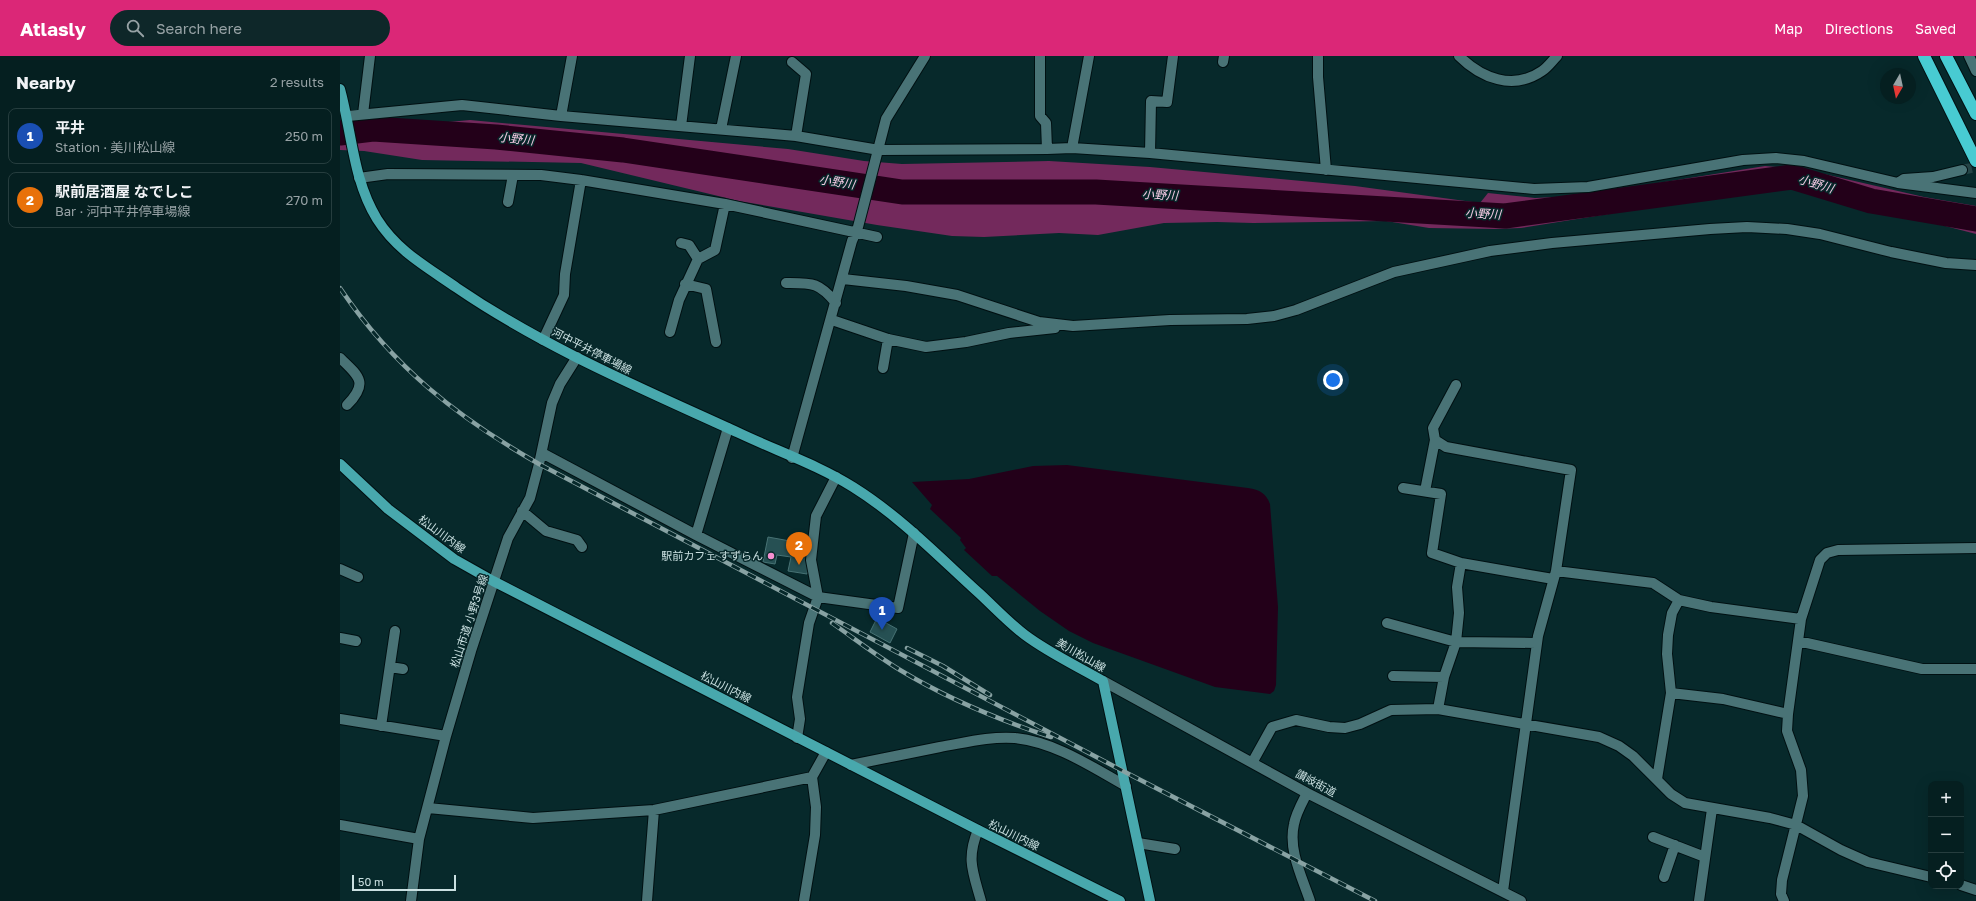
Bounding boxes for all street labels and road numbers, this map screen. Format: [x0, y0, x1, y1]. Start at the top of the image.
street label: 河中平井停車場線 [550, 325, 634, 376]
street label: 松山川内線 [416, 512, 468, 555]
street label: 松山市道 小野3号線 [447, 573, 490, 669]
street label: 美川松山線 [1054, 635, 1108, 674]
street label: 松山川内線 [699, 668, 754, 705]
street label: 讃岐街道 [1294, 766, 1339, 799]
street label: 松山川内線 [987, 817, 1042, 852]

